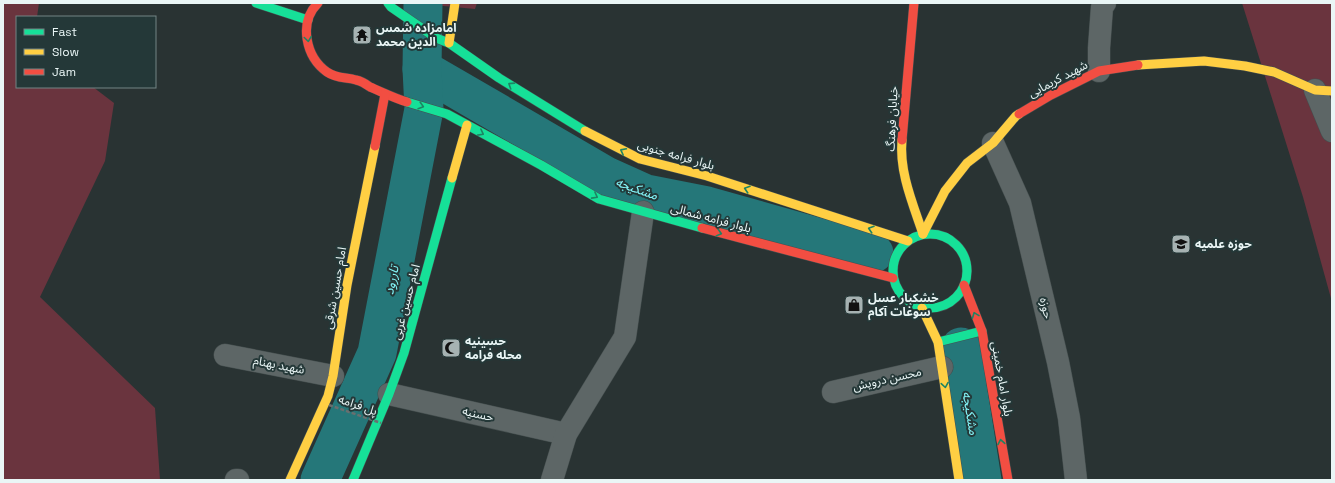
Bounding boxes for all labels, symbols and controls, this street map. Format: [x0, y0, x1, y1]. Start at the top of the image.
legend [16, 16, 156, 88]
place label: امامزاده شمس الدین محمد [376, 20, 457, 50]
text: Fast [52, 24, 77, 40]
temple icon: امامزاده شمس الدین محمد [351, 24, 373, 46]
one-way arrow [303, 36, 312, 42]
text: Slow [52, 44, 79, 60]
street label: شهید کریمایی [1025, 57, 1091, 101]
text: Jam [52, 64, 76, 80]
one-way arrow [508, 83, 515, 90]
street label: خیابان فرهنگ [882, 86, 902, 152]
one-way arrow [417, 101, 424, 110]
one-way arrow [477, 128, 484, 136]
street label: بلوار فرامه جنوبی [636, 136, 716, 174]
one-way arrow [620, 148, 627, 156]
water label: مشکیجه [613, 173, 661, 204]
one-way arrow [744, 185, 751, 194]
one-way arrow [591, 191, 598, 199]
street label: بلوار فرامه شمالی [669, 200, 753, 236]
one-way arrow [867, 226, 874, 234]
one-way arrow [716, 228, 723, 236]
school or university icon: حوزه علمیه [1170, 233, 1192, 255]
place label: حوزه علمیه [1195, 236, 1252, 252]
street label: امام حسین شرقی [320, 246, 351, 330]
water label: تاررود [380, 262, 403, 296]
street label: امام حسین غربی [388, 262, 425, 342]
place label: خشکبار عسل سوغات آکام [868, 290, 939, 321]
shop icon: خشکبار عسل سوغات آکام [843, 294, 865, 316]
street label: حوزه [1036, 296, 1056, 320]
one-way arrow [972, 311, 980, 318]
place label: حسینیه محله فرامه [465, 333, 522, 363]
mosque icon: حسینیه محله فرامه [440, 337, 462, 359]
street label: بلوار امام خمینی [987, 340, 1016, 418]
street label: شهید بهنام [252, 352, 306, 379]
street label: محسن درویش [851, 363, 923, 395]
one-way arrow [940, 382, 949, 388]
water label: مشکیجه [959, 390, 982, 436]
street label: پل فرامه [336, 391, 380, 419]
street label: حسنیه [461, 403, 495, 425]
one-way arrow [998, 439, 1006, 445]

